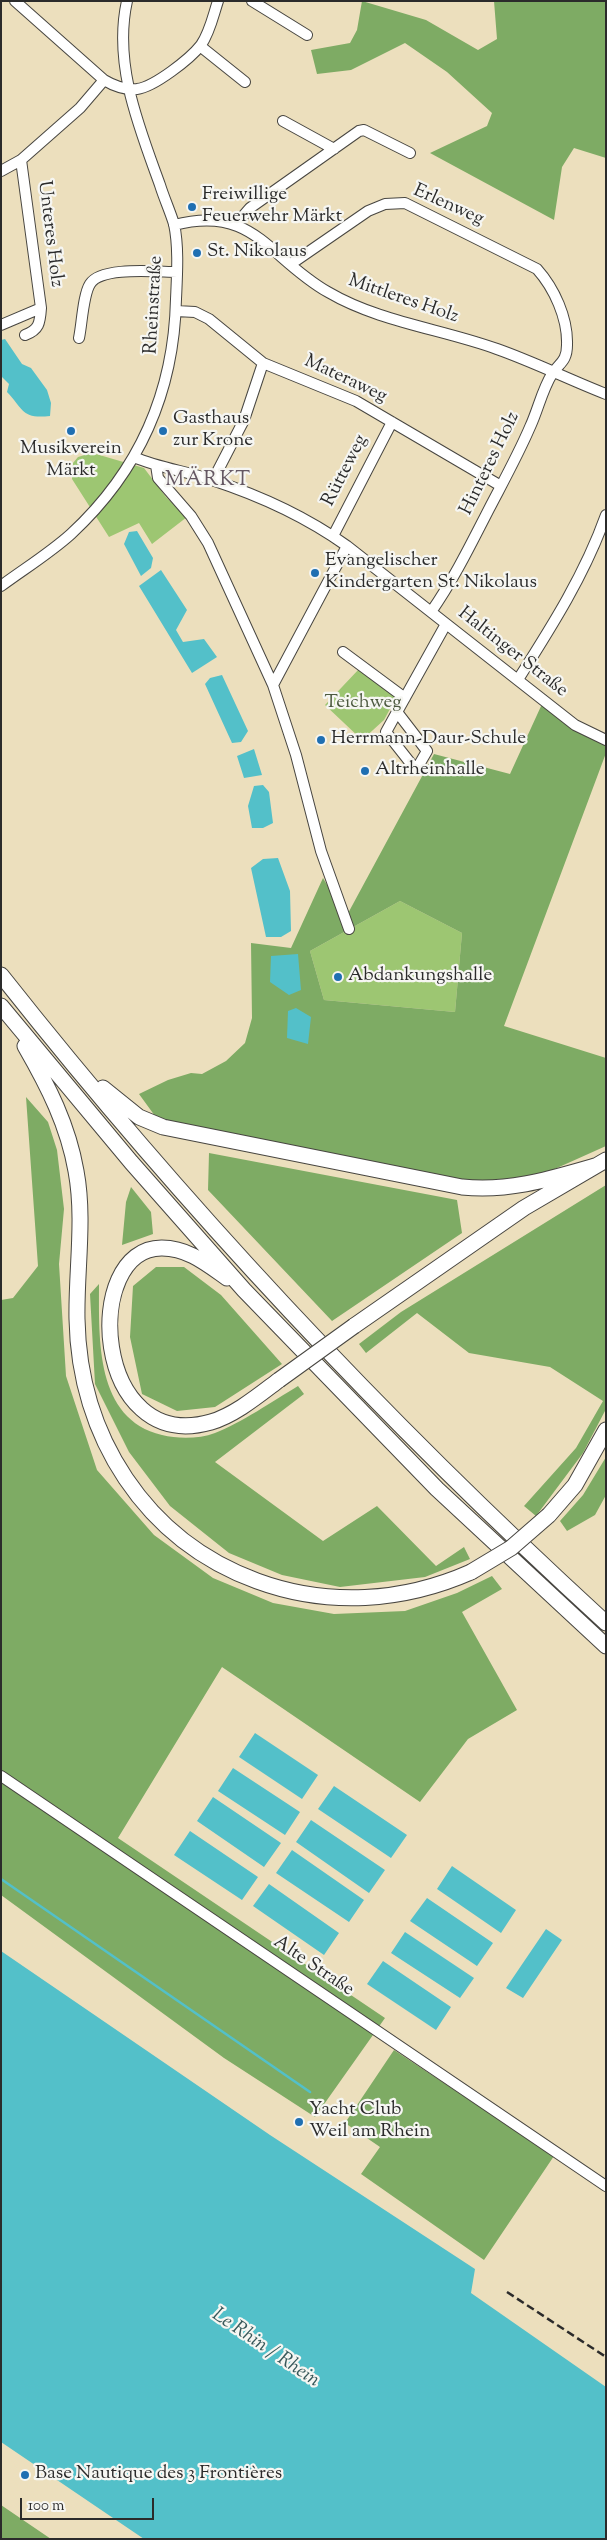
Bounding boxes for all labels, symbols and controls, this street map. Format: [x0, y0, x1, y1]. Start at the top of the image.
street label: Unteres Holz [31, 179, 67, 289]
street label: Erlenweg [409, 180, 487, 232]
place label: Freiwillige Feuerwehr Märkt [202, 185, 342, 229]
marker: Freiwillige Feuerwehr Märkt [186, 201, 198, 213]
place label: St. Nikolaus [207, 242, 307, 264]
marker: St. Nikolaus [191, 247, 203, 259]
street label: Rheinstraße [141, 255, 169, 355]
street label: Mittleres Holz [345, 270, 461, 330]
street label: Materaweg [300, 351, 390, 409]
place label: Gasthaus zur Krone [173, 409, 253, 453]
street label: Hinteres Holz [456, 409, 526, 519]
marker: Musikverein Märkt [65, 425, 77, 437]
marker: Gasthaus zur Krone [157, 425, 169, 437]
street label: Rütteweg [318, 431, 374, 511]
place label: Musikverein Märkt [20, 439, 122, 483]
district label: MÄRKT [164, 468, 252, 494]
place label: Evangelischer Kindergarten St. Nikolaus [325, 551, 537, 595]
marker: Evangelischer Kindergarten St. Nikolaus [309, 567, 321, 579]
street label: Haltinger Straße [452, 603, 572, 703]
park label: Teichweg [324, 693, 402, 715]
place label: Herrmann-Daur-Schule [331, 729, 526, 751]
marker: Herrmann-Daur-Schule [315, 734, 327, 746]
place label: Altrheinhalle [375, 760, 485, 782]
marker: Altrheinhalle [359, 765, 371, 777]
place label: Abdankungshalle [348, 966, 492, 988]
marker: Abdankungshalle [332, 971, 344, 983]
street label: Alte Straße [268, 1932, 358, 2002]
place label: Yacht Club Weil am Rhein [309, 2100, 430, 2144]
marker: Yacht Club Weil am Rhein [293, 2116, 305, 2128]
water label: Le Rhin / Rhein [207, 2304, 323, 2394]
place label: Base Nautique des 3 Frontières [35, 2464, 282, 2486]
marker: Base Nautique des 3 Frontières [19, 2469, 31, 2481]
scale bar [22, 2488, 156, 2520]
text: 100 m [28, 2496, 64, 2517]

